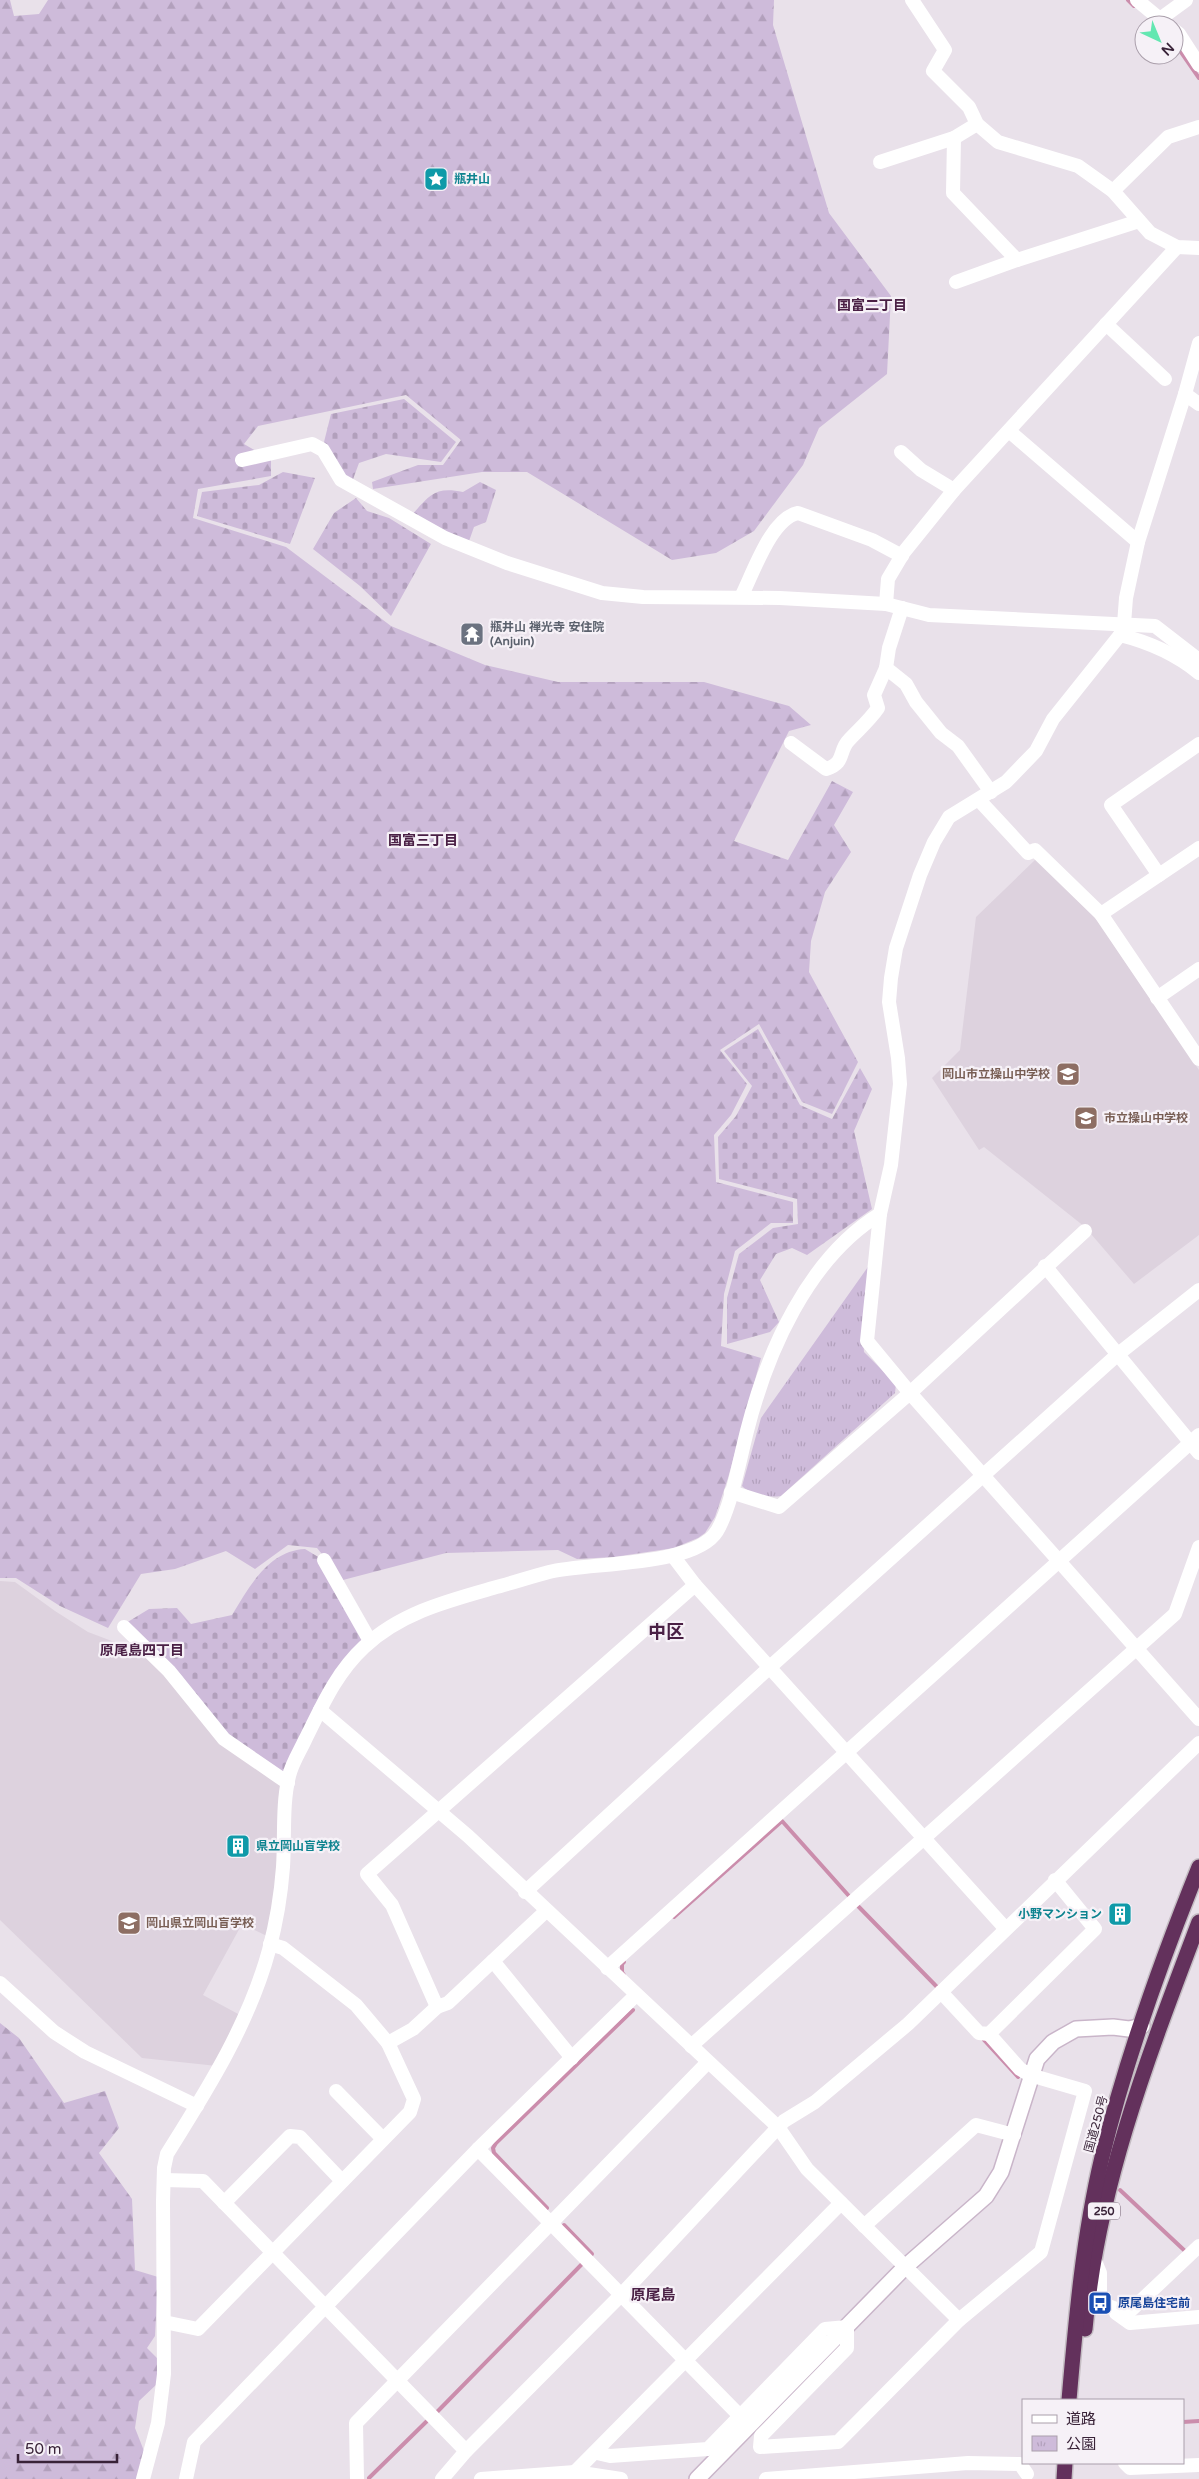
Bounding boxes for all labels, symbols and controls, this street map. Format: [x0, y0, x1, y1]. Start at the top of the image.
north arrow [1134, 15, 1184, 65]
text: N [1158, 39, 1178, 59]
place icon: 瓶井山 [423, 166, 449, 192]
place label: 瓶井山 [454, 172, 490, 186]
district label: 国富二丁目 [837, 297, 907, 314]
place label: 瓶井山 禅光寺 安住院 (Anjuin) [490, 620, 604, 649]
temple icon: 瓶井山 禅光寺 安住院 (Anjuin) [459, 621, 485, 647]
district label: 国富三丁目 [388, 832, 458, 849]
school or university icon: 岡山市立操山中学校 [1055, 1061, 1081, 1087]
place label: 岡山市立操山中学校 [942, 1067, 1050, 1081]
school or university icon: 市立操山中学校 [1073, 1105, 1099, 1131]
place label: 市立操山中学校 [1104, 1111, 1188, 1125]
district label: 中区 [648, 1621, 684, 1643]
district label: 原尾島四丁目 [100, 1642, 184, 1659]
building icon: 県立岡山盲学校 [225, 1833, 251, 1859]
place label: 県立岡山盲学校 [256, 1839, 340, 1853]
building icon: 小野マンション [1107, 1901, 1133, 1927]
place label: 小野マンション [1018, 1907, 1102, 1921]
school or university icon: 岡山県立岡山盲学校 [116, 1910, 142, 1936]
place label: 岡山県立岡山盲学校 [146, 1916, 254, 1930]
street label: 国道250号 [1082, 2094, 1110, 2154]
road number: 250 [1088, 2202, 1120, 2220]
district label: 原尾島 [630, 2286, 676, 2304]
bus stop icon: 原尾島住宅前 [1087, 2290, 1113, 2316]
place label: 原尾島住宅前 [1118, 2296, 1190, 2310]
legend [1022, 2399, 1184, 2464]
text: 道路 [1066, 2410, 1096, 2428]
scale bar [18, 2432, 116, 2464]
text: 公園 [1066, 2435, 1096, 2453]
text: 50 m [25, 2440, 62, 2458]

